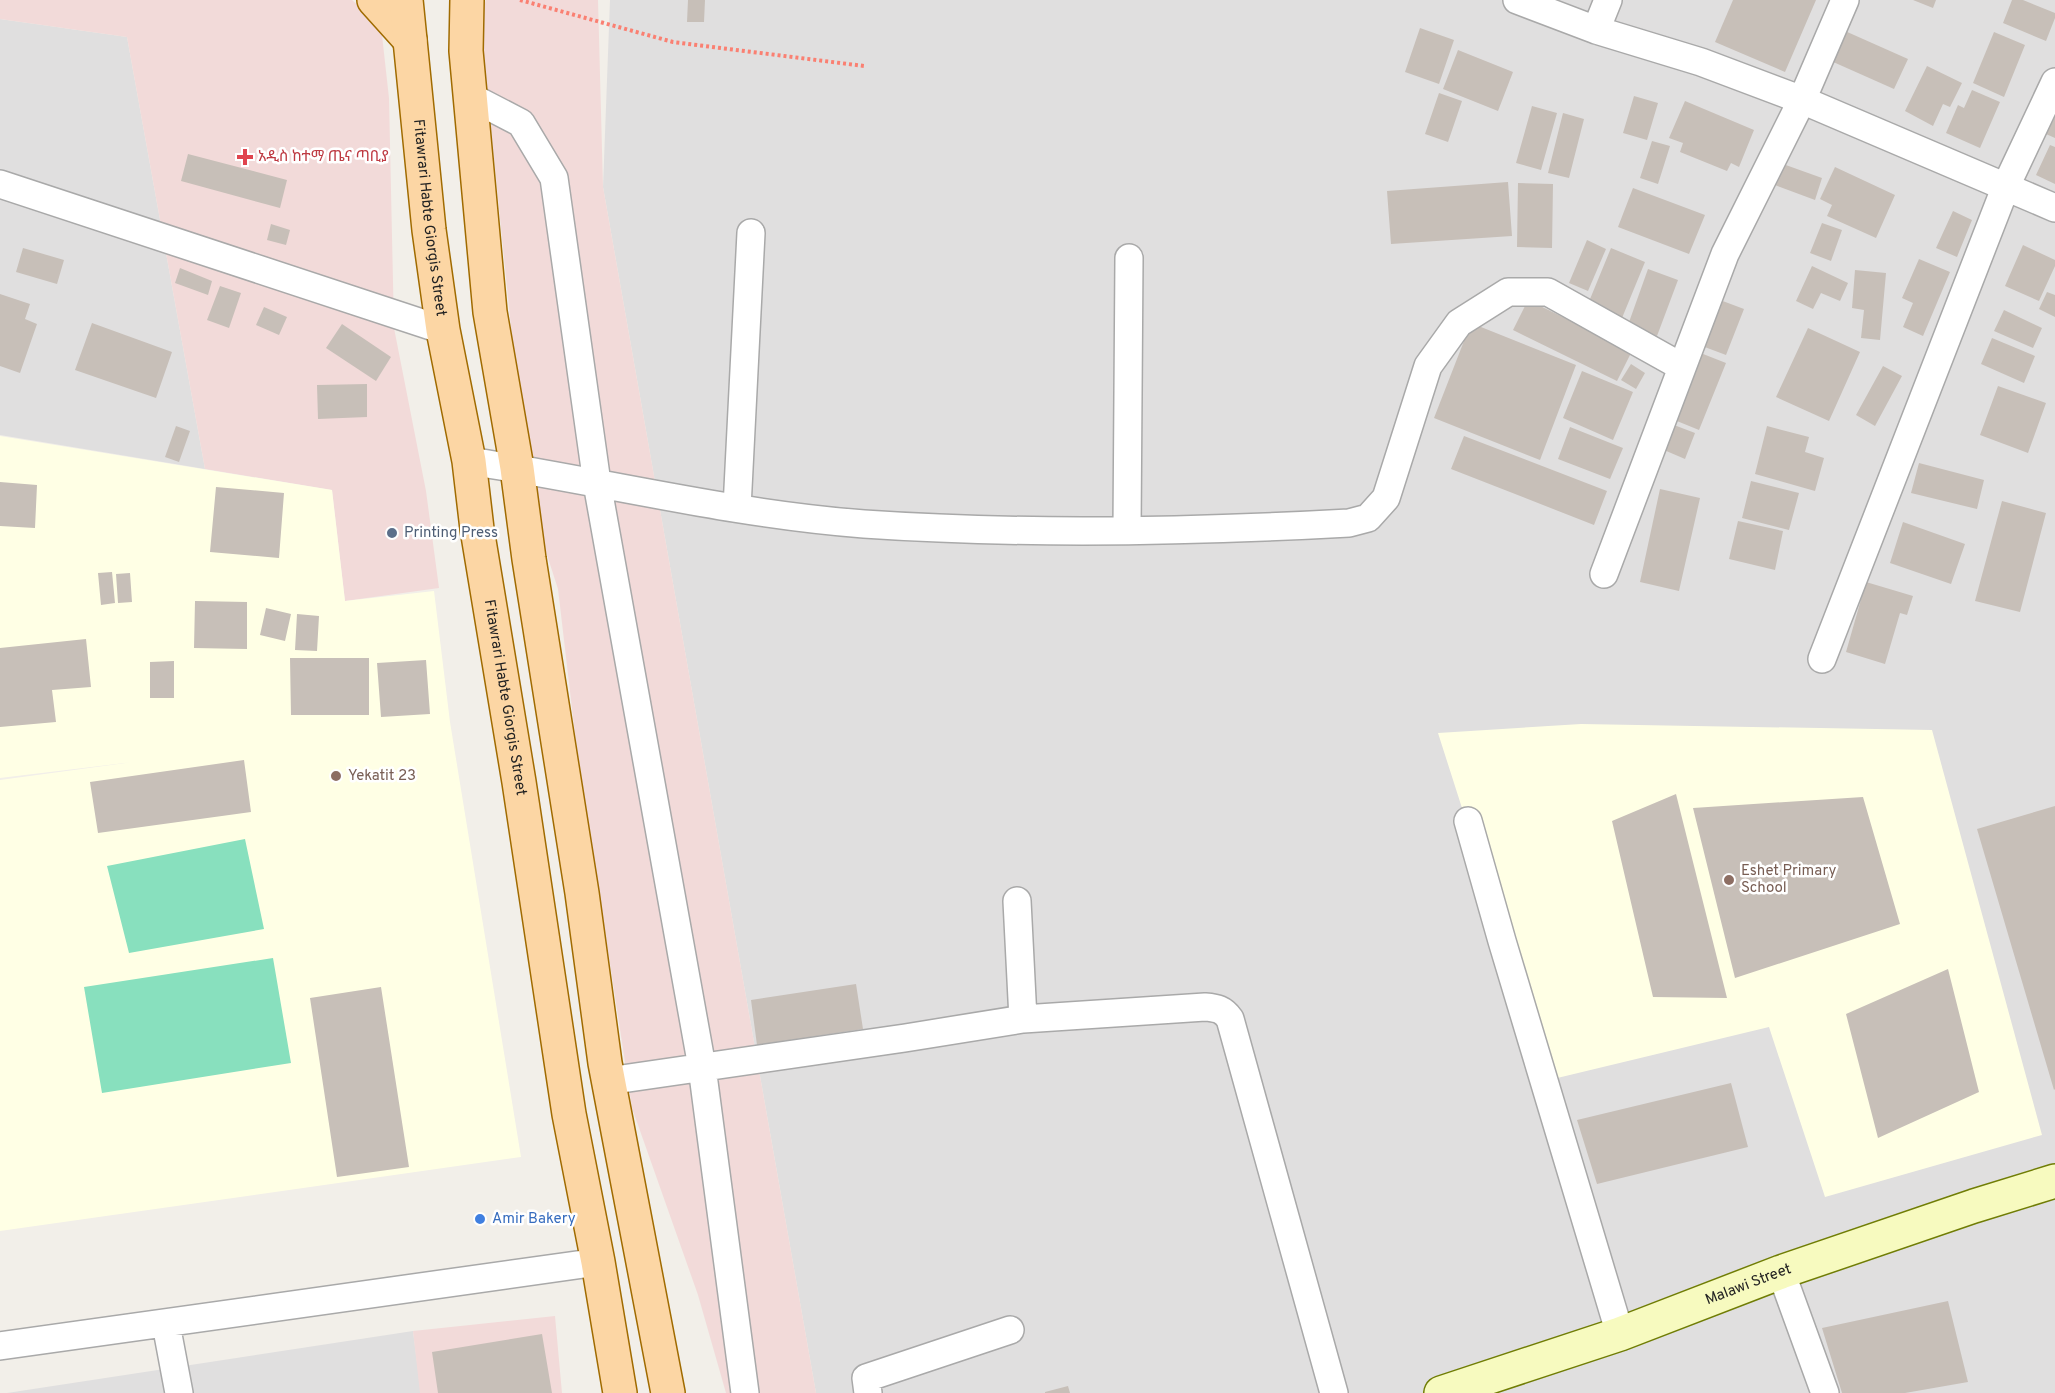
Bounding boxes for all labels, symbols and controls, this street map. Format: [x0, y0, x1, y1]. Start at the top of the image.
street label: Fitawrari Habte Giorgis Street [408, 118, 450, 318]
marker: አዲስ ከተማ ጤና ጣቢያ [236, 148, 254, 166]
place label: አዲስ ከተማ ጤና ጣቢያ [258, 148, 389, 167]
place label: Printing Press [404, 524, 498, 543]
marker: Printing Press [385, 526, 399, 540]
street label: Fitawrari Habte Giorgis Street [479, 598, 530, 797]
place label: Yekatit 23 [348, 767, 416, 786]
marker: Yekatit 23 [329, 769, 343, 783]
place label: Eshet Primary School [1741, 862, 1836, 898]
marker: Eshet Primary School [1722, 873, 1736, 887]
place label: Amir Bakery [492, 1210, 576, 1229]
marker: Amir Bakery [473, 1212, 487, 1226]
street label: Malawi Street [1703, 1260, 1794, 1310]

